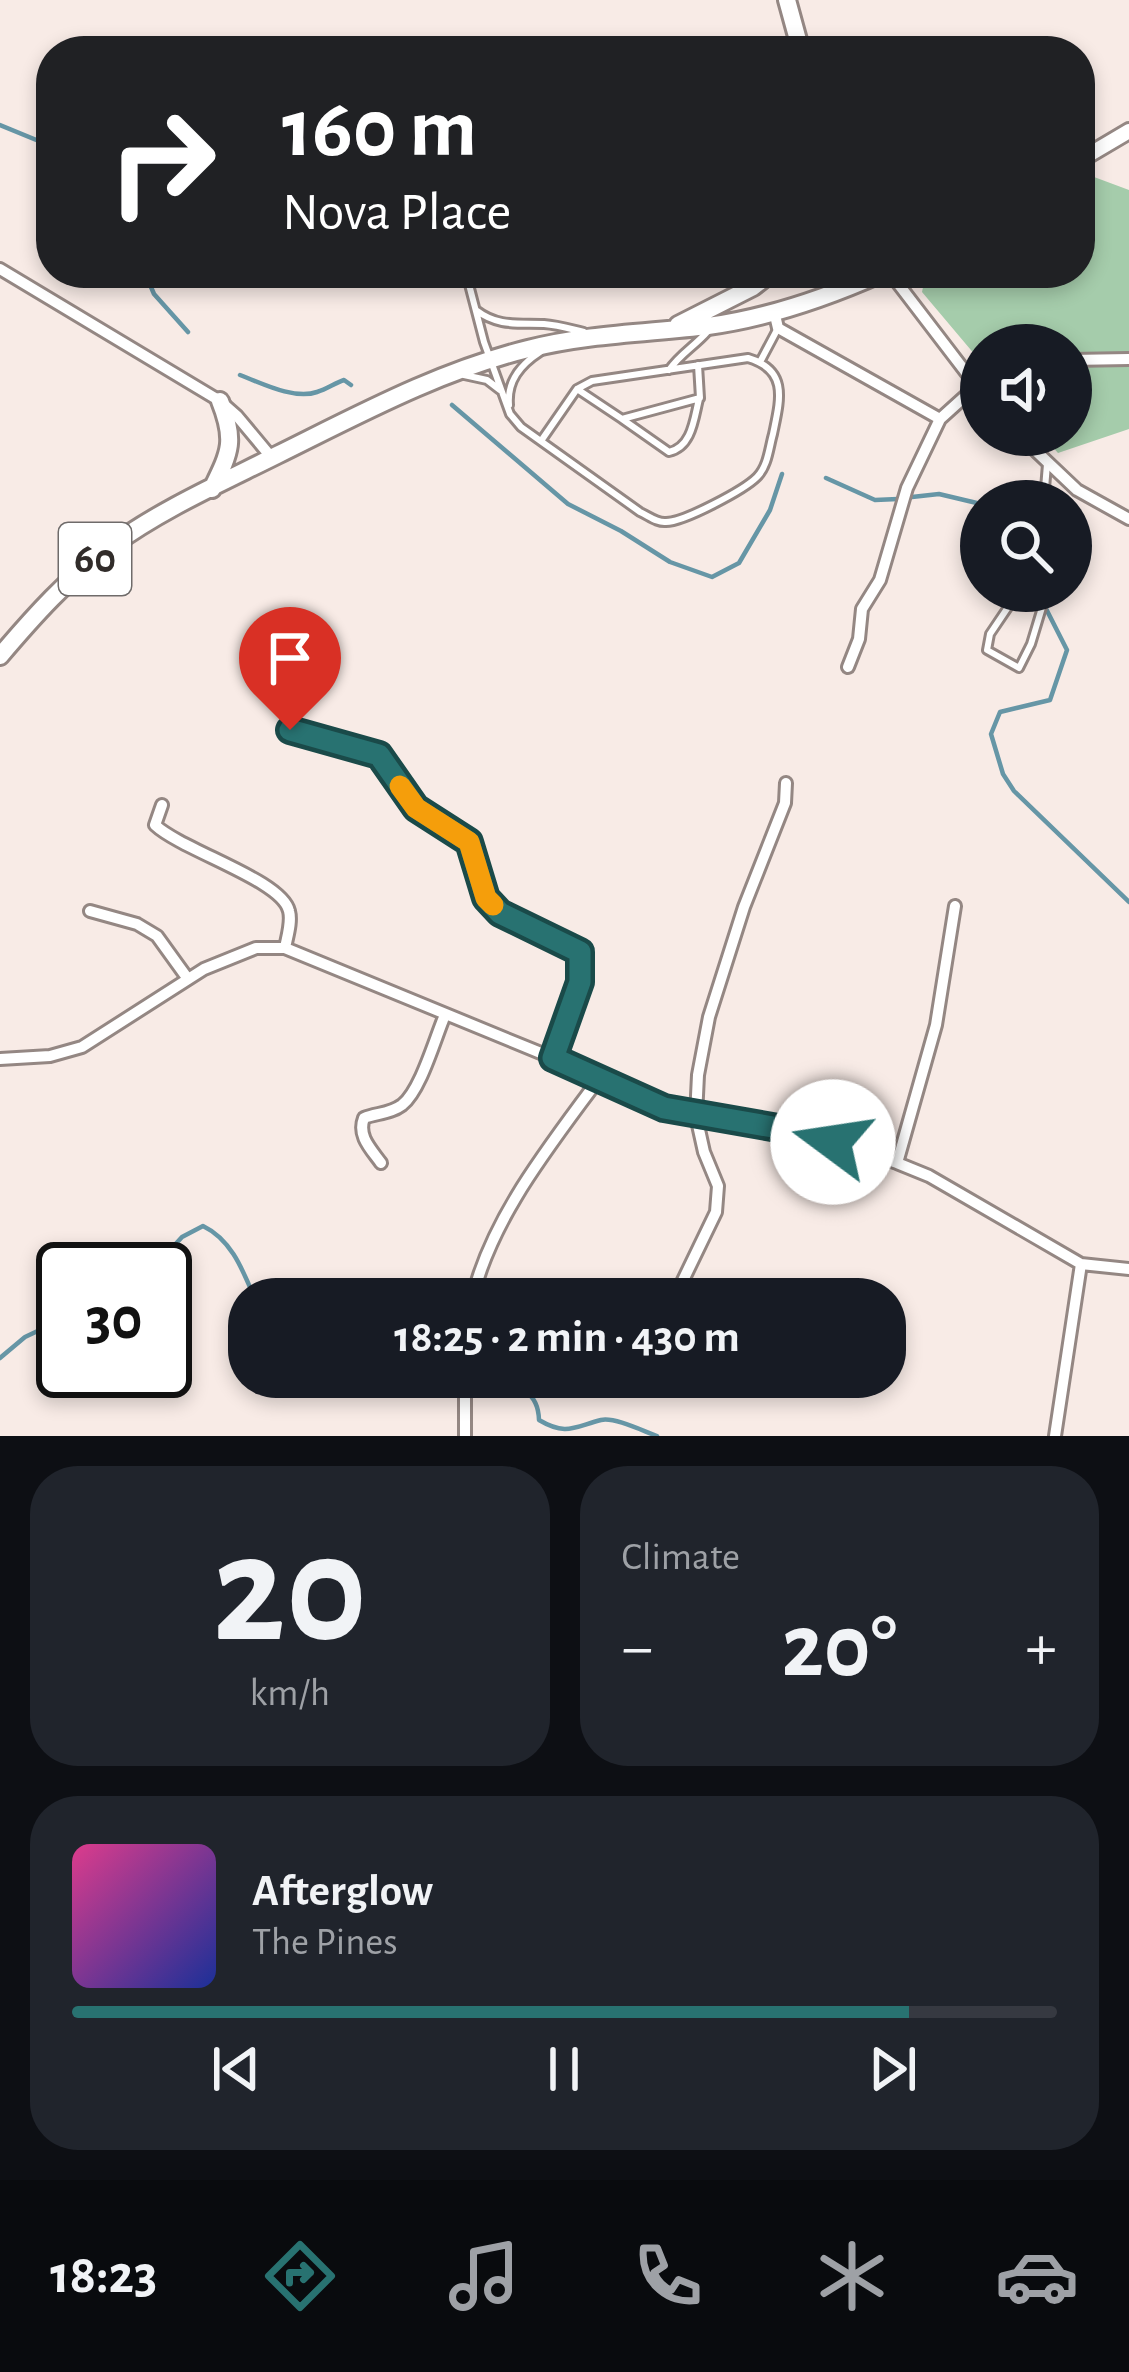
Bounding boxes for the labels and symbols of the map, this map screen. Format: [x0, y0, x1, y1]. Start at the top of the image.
road number: 60 [59, 523, 131, 595]
pin [239, 607, 341, 730]
position arrow [770, 1079, 896, 1205]
speed limit sign: 30 [36, 1242, 192, 1398]

